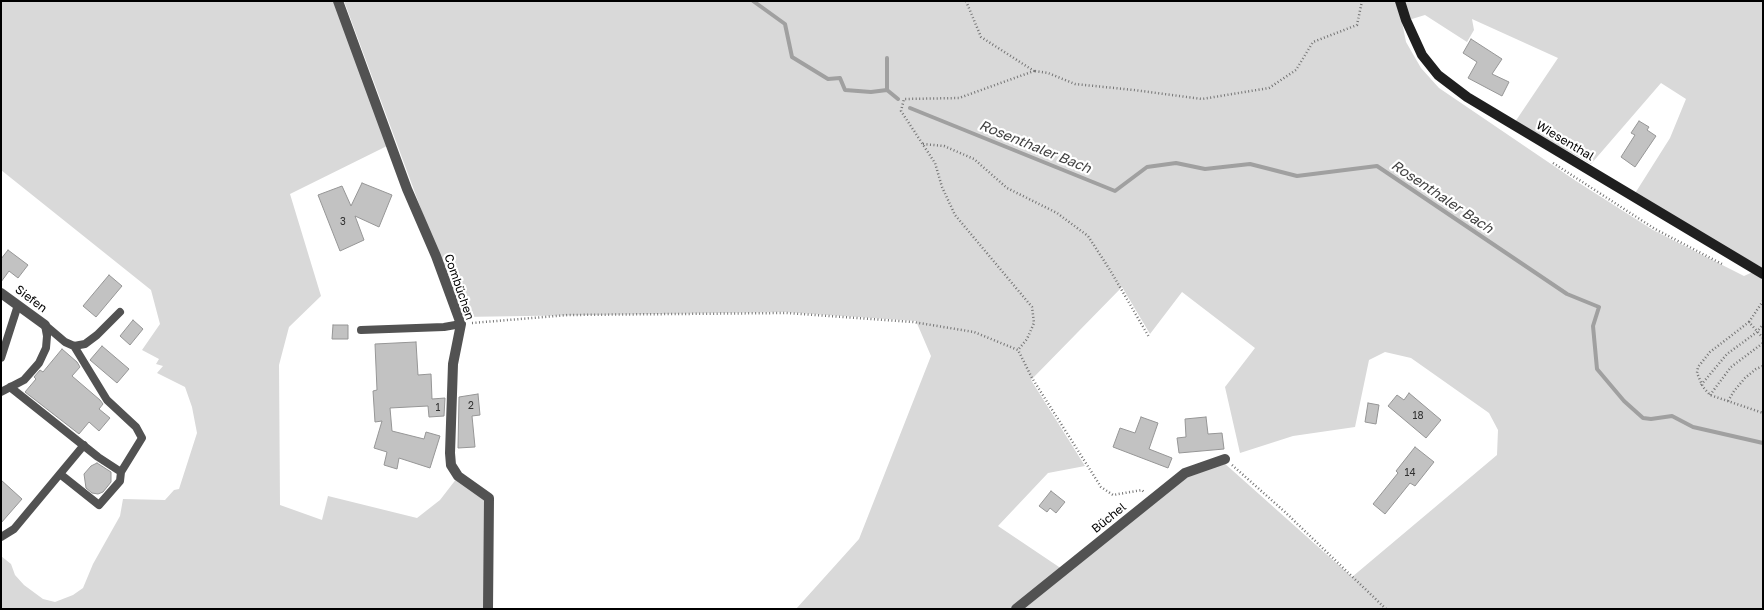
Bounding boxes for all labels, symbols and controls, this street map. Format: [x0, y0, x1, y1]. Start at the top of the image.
water label: Rosenthaler Bach [977, 117, 1093, 177]
street label: Wiesenthal [1533, 118, 1597, 164]
water label: Rosenthaler Bach [1388, 157, 1496, 237]
house number: 3 [340, 216, 346, 228]
street label: Combüchen [441, 252, 477, 322]
street label: Siefen [12, 282, 50, 316]
house number: 2 [468, 400, 474, 412]
house number: 1 [436, 402, 440, 414]
house number: 18 [1413, 410, 1423, 422]
house number: 14 [1405, 467, 1415, 479]
street label: Büchel [1089, 500, 1129, 536]

